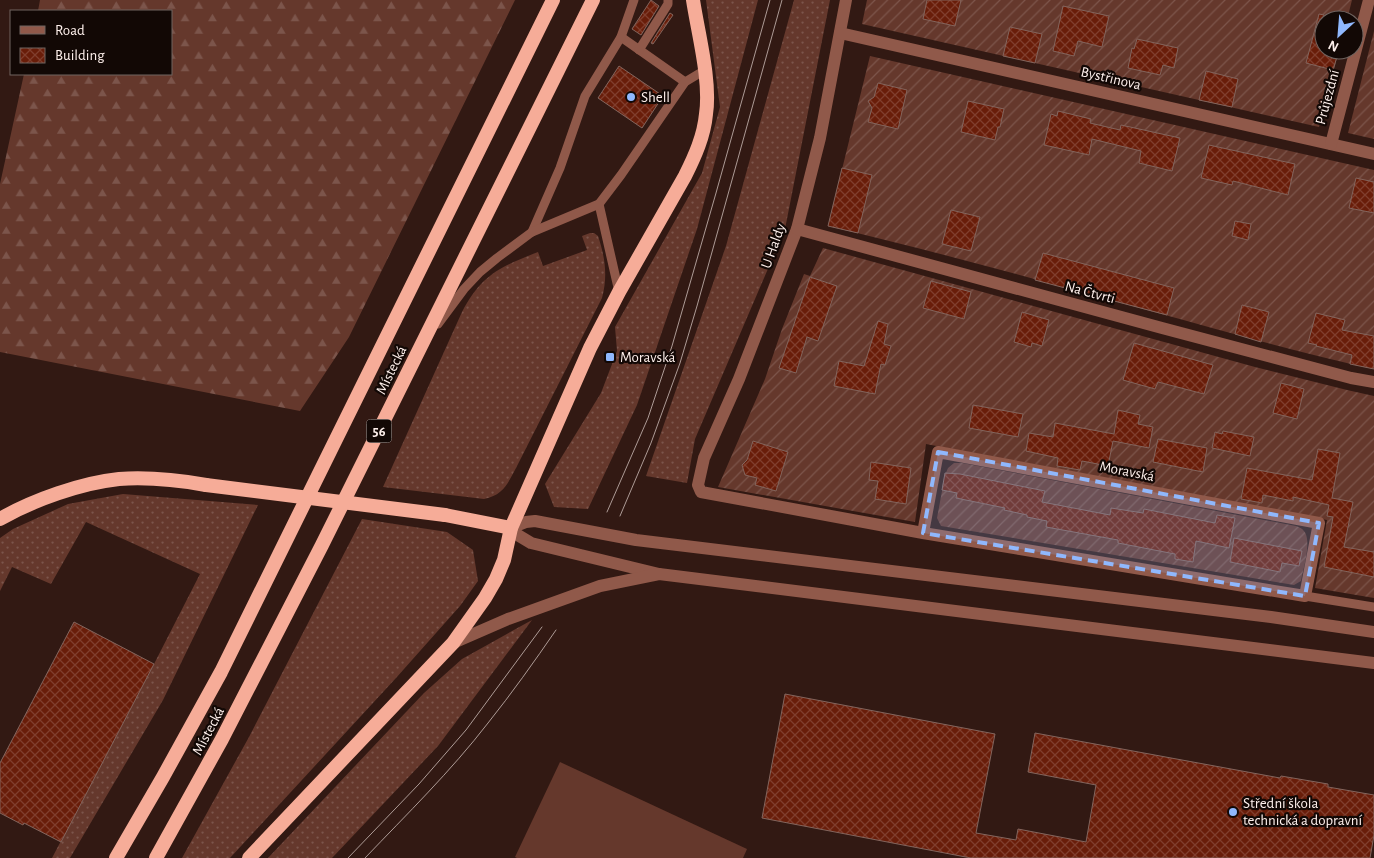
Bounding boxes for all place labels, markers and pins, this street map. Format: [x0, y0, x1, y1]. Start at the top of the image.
place label: Shell [641, 90, 670, 105]
marker: Shell [625, 91, 637, 103]
place label: Moravská [620, 350, 676, 365]
marker: Moravská [604, 351, 616, 363]
place label: Střední škola technická a dopravní [1243, 796, 1363, 828]
marker: Střední škola technická a dopravní [1227, 806, 1239, 818]

